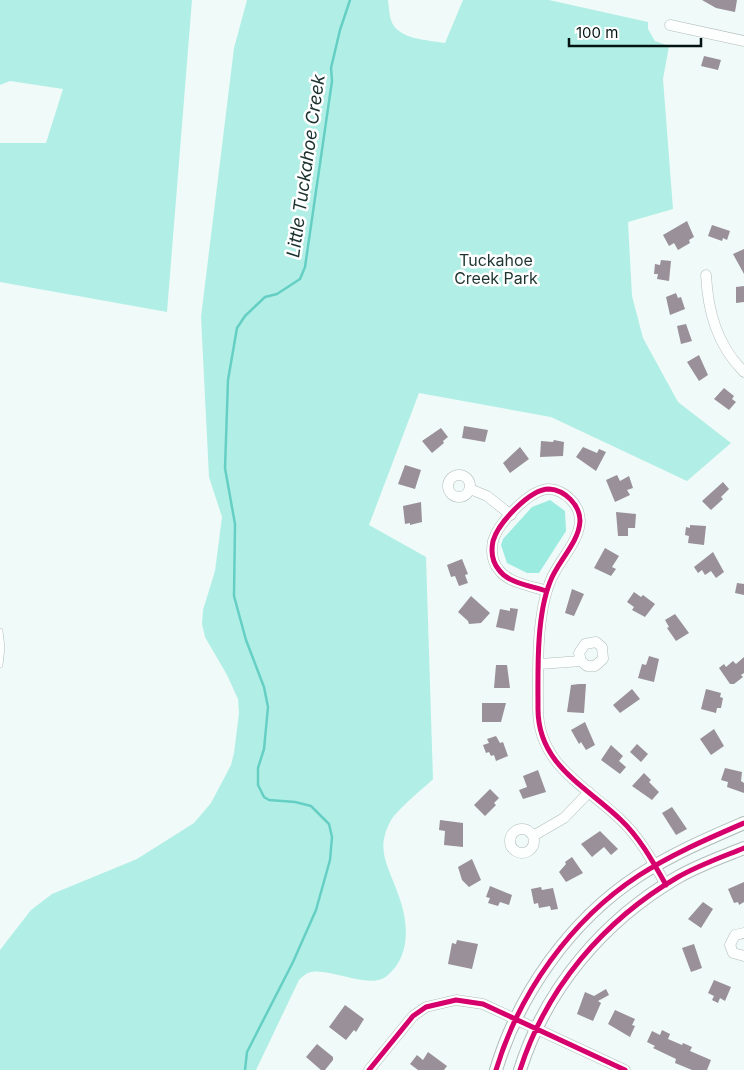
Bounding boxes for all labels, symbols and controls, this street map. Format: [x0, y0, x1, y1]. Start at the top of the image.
scale bar [569, 15, 702, 47]
text: 100 m [576, 23, 618, 42]
water label: Little Tuckahoe Creek [282, 72, 329, 259]
park label: Tuckahoe Creek Park [454, 250, 538, 288]

